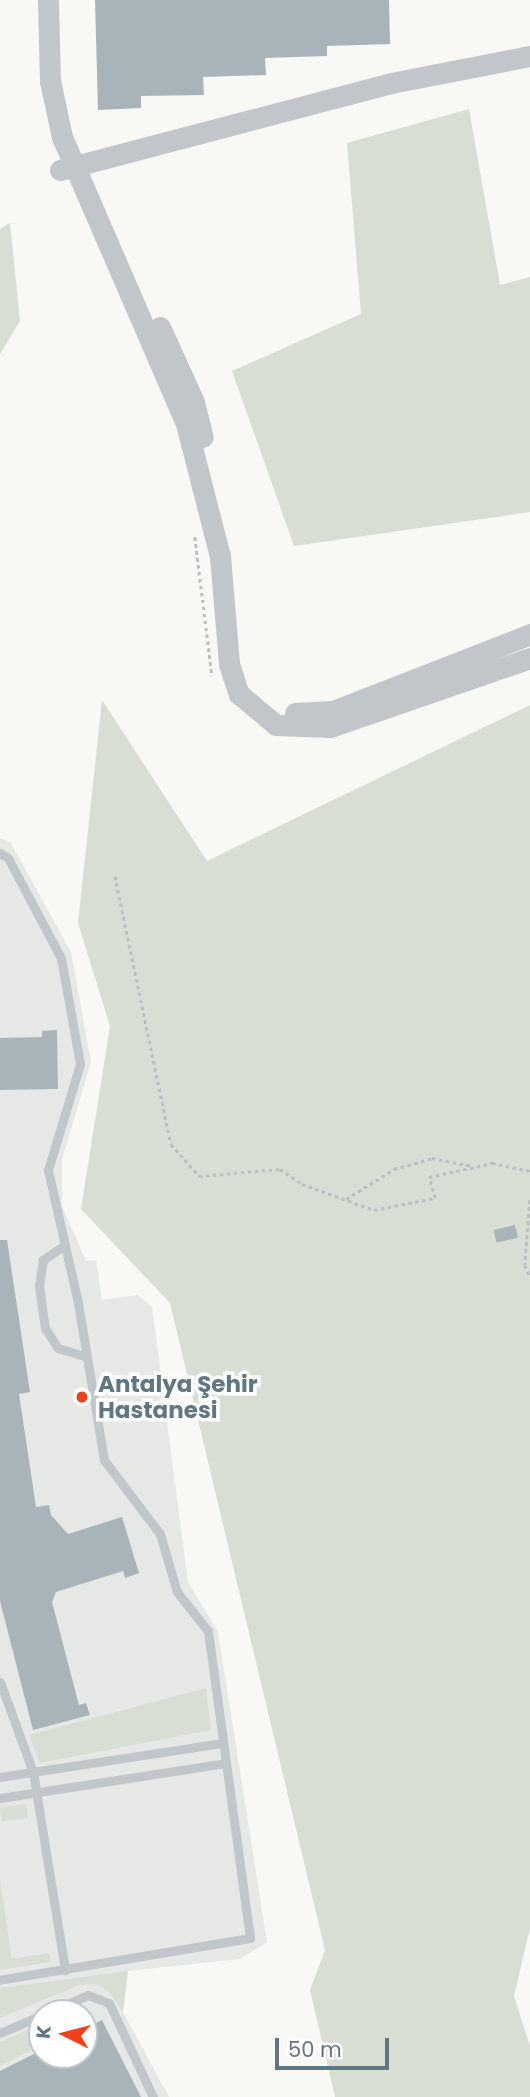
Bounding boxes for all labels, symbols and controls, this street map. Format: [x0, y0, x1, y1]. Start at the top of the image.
place label: Antalya Şehir Hastanesi [98, 1370, 258, 1424]
marker: Antalya Şehir Hastanesi [72, 1387, 92, 1407]
north arrow [28, 1999, 98, 2069]
text: K [29, 2024, 58, 2040]
scale bar [278, 2024, 392, 2068]
text: 50 m [288, 2035, 342, 2064]

